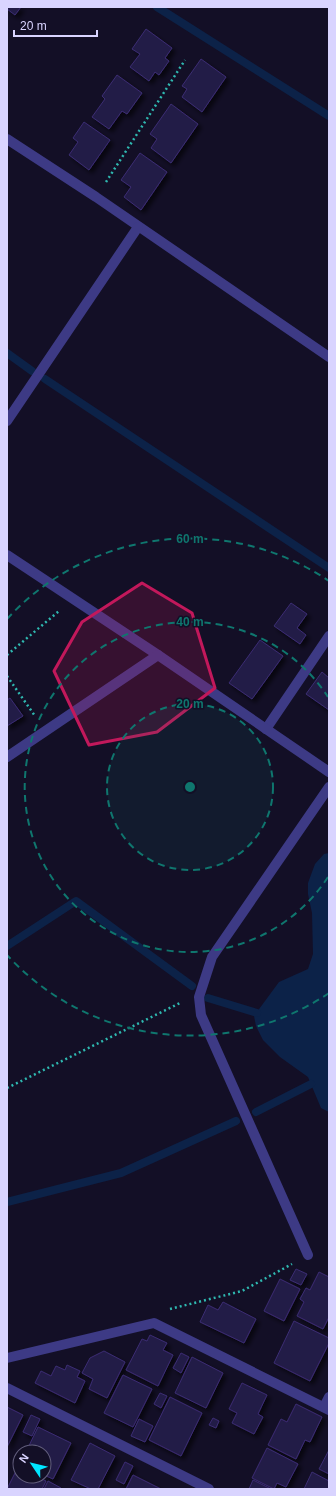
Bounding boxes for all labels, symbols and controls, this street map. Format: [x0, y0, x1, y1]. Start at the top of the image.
scale bar [14, 12, 97, 38]
text: 20 m [20, 19, 47, 33]
text: 60 m [176, 532, 204, 546]
text: 40 m [176, 615, 204, 629]
text: 20 m [176, 697, 204, 711]
centre of rings [183, 780, 197, 794]
north arrow [12, 1444, 52, 1484]
text: N [17, 1452, 31, 1465]

